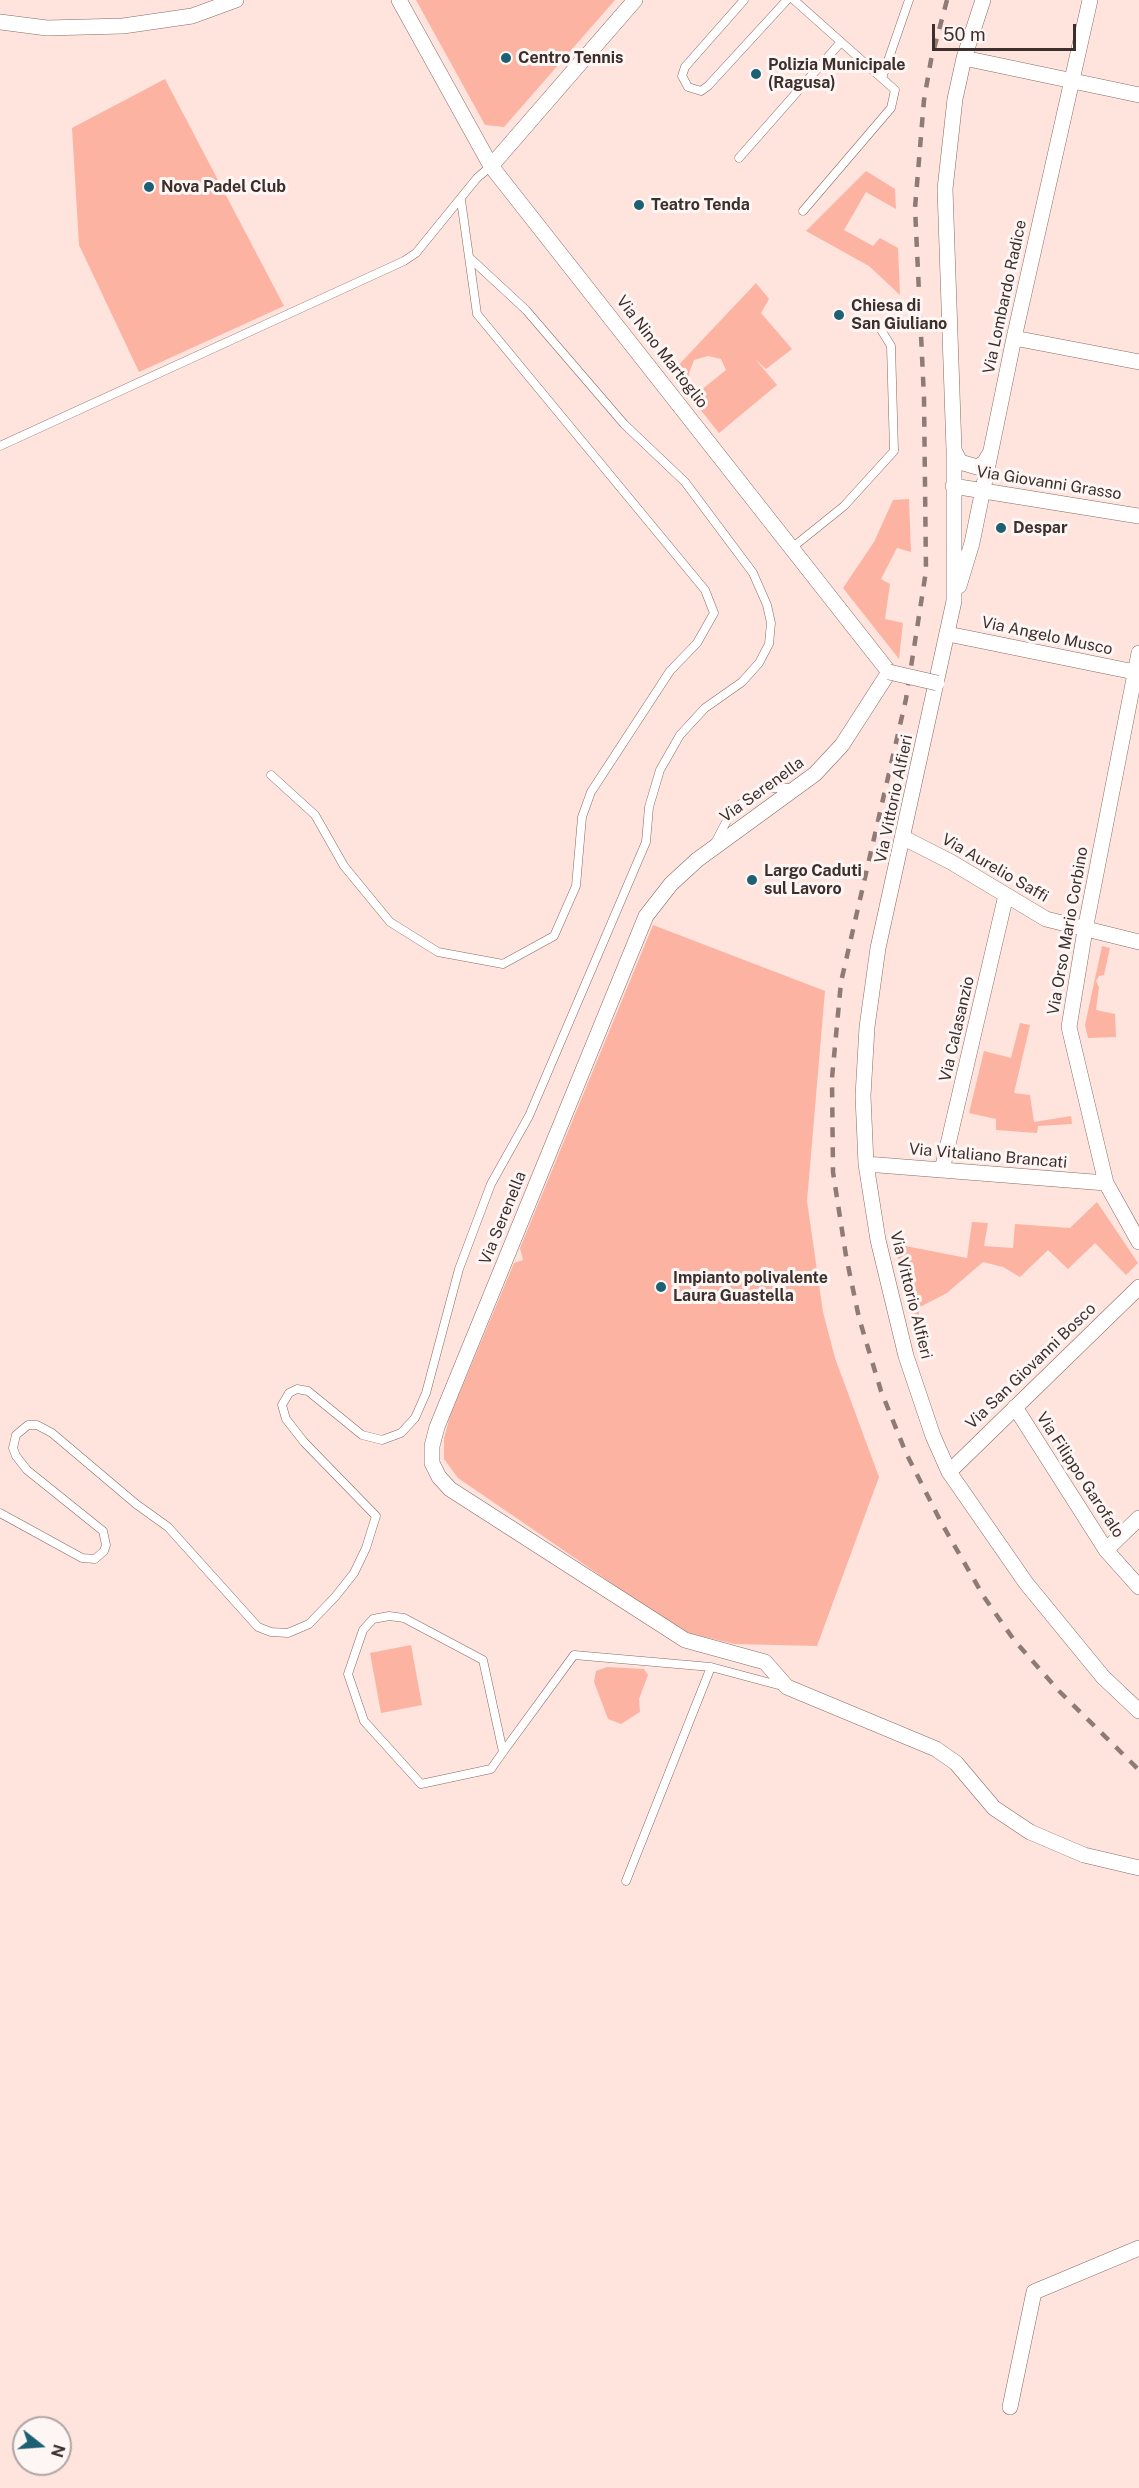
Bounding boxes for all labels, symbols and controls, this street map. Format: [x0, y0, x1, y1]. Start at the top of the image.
scale bar [935, 12, 1079, 50]
text: 50 m [943, 24, 986, 45]
place label: Centro Tennis [518, 48, 624, 68]
marker: Centro Tennis [499, 51, 513, 65]
place label: Polizia Municipale (Ragusa) [768, 55, 905, 93]
marker: Polizia Municipale (Ragusa) [749, 67, 763, 81]
place label: Nova Padel Club [161, 177, 286, 197]
marker: Nova Padel Club [142, 180, 156, 194]
place label: Teatro Tenda [651, 195, 750, 215]
marker: Teatro Tenda [632, 198, 646, 212]
street label: Via Lombardo Radice [979, 218, 1031, 376]
street label: Via Nino Martoglio [612, 292, 712, 412]
place label: Chiesa di San Giuliano [851, 296, 947, 334]
marker: Chiesa di San Giuliano [832, 308, 846, 322]
street label: Via Giovanni Grasso [975, 462, 1123, 504]
place label: Despar [1013, 518, 1067, 538]
marker: Despar [994, 521, 1008, 535]
street label: Via Angelo Musco [980, 613, 1114, 659]
street label: Via Vittorio Alfieri [871, 733, 917, 865]
street label: Via Serenella [716, 753, 808, 827]
street label: Via Aurelio Saffi [938, 830, 1052, 906]
street label: Via Orso Mario Corbino [1044, 845, 1092, 1017]
place label: Largo Caduti sul Lavoro [764, 861, 862, 899]
marker: Largo Caduti sul Lavoro [745, 873, 759, 887]
street label: Via Calasanzio [936, 974, 978, 1084]
street label: Via Vitaliano Brancati [908, 1140, 1068, 1172]
street label: Via Serenella [476, 1169, 530, 1267]
street label: Via Vittorio Alfieri [886, 1229, 936, 1361]
place label: Impianto polivalente Laura Guastella [673, 1268, 828, 1306]
marker: Impianto polivalente Laura Guastella [654, 1280, 668, 1294]
street label: Via San Giovanni Bosco [962, 1299, 1100, 1433]
street label: Via Filippo Garofalo [1032, 1409, 1128, 1541]
north arrow [12, 2416, 72, 2476]
text: N [47, 2442, 69, 2460]

